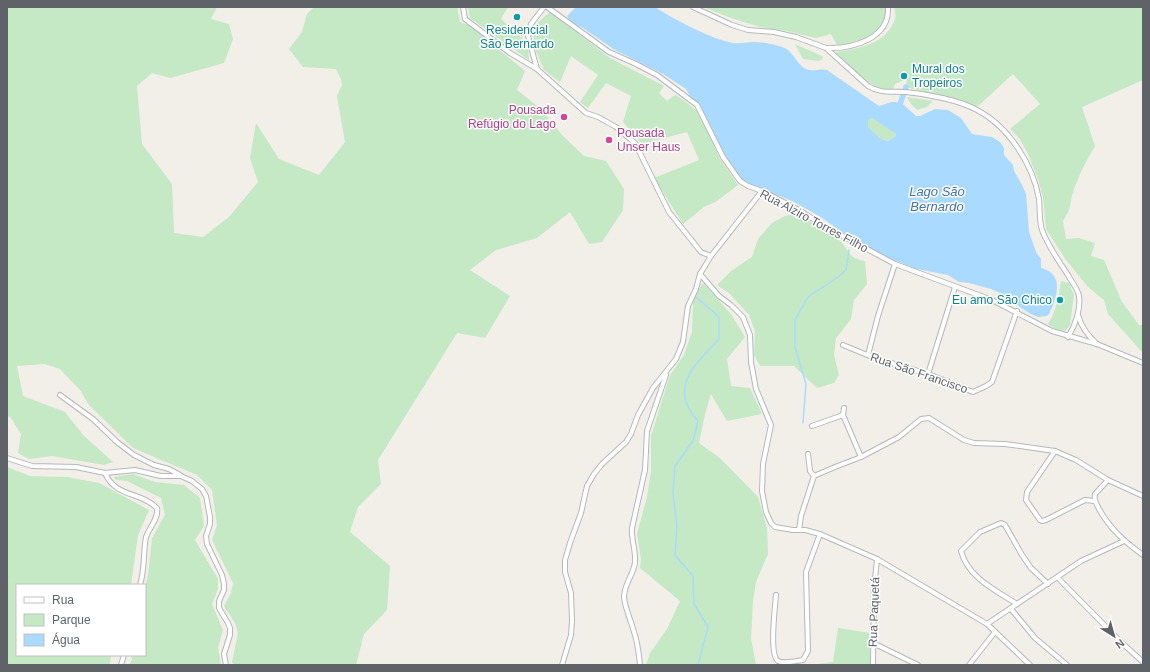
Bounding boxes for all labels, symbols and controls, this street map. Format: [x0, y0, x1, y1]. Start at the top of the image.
marker: Residencial São Bernardo [512, 12, 522, 22]
place label: Residencial São Bernardo [480, 23, 554, 51]
place label: Mural dos Tropeiros [912, 62, 965, 90]
marker: Mural dos Tropeiros [899, 71, 909, 81]
place label: Pousada Refúgio do Lago [468, 103, 556, 131]
marker: Pousada Refúgio do Lago [559, 112, 569, 122]
place label: Pousada Unser Haus [617, 126, 680, 154]
marker: Pousada Unser Haus [604, 135, 614, 145]
water label: Lago São Bernardo [909, 184, 965, 214]
street label: Rua Alziro Torres Filho [758, 187, 871, 256]
place label: Eu amo São Chico [952, 293, 1052, 307]
marker: Eu amo São Chico [1055, 295, 1065, 305]
street label: Rua São Francisco [868, 350, 970, 396]
street label: Rua Paquetá [866, 576, 882, 647]
legend [16, 584, 146, 656]
text: Rua [52, 593, 74, 607]
text: Parque [52, 613, 91, 627]
north arrow [1094, 616, 1134, 656]
text: Água [52, 632, 80, 647]
text: N [1113, 637, 1127, 651]

